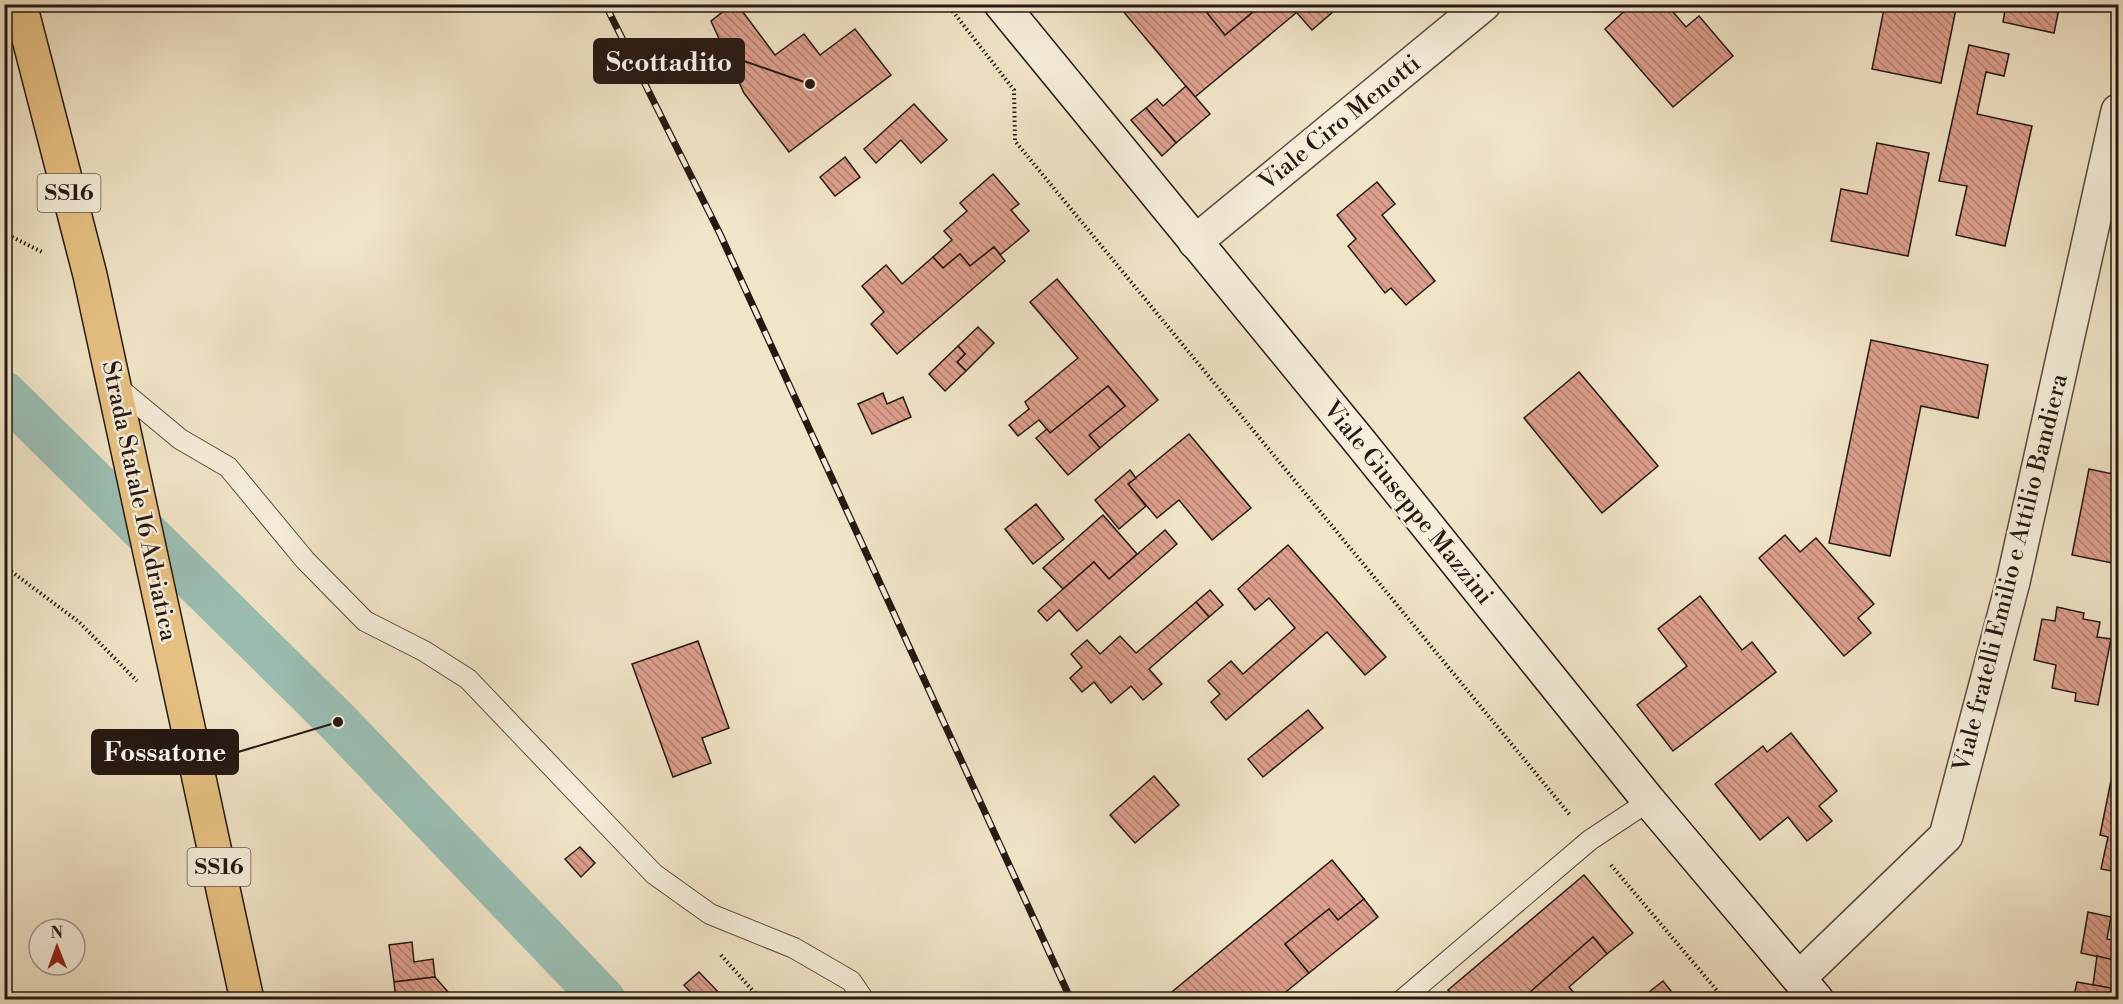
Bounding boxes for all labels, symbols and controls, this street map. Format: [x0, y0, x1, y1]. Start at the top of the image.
callout: Scottadito [594, 39, 744, 83]
text: Scottadito [606, 47, 732, 79]
street label: Viale Ciro Menotti [1253, 49, 1427, 198]
road number: SS16 [38, 174, 100, 212]
street label: Strada Statale 16 Adriatica [95, 358, 184, 645]
street label: Viale fratelli Emilio e Attilio Bandiera [1947, 370, 2075, 776]
street label: Viale Giuseppe Mazzini [1316, 394, 1499, 611]
callout: Fossatone [92, 730, 238, 774]
text: Fossatone [104, 737, 226, 769]
road number: SS16 [188, 848, 250, 886]
north arrow [27, 917, 87, 977]
text: N [50, 923, 64, 943]

